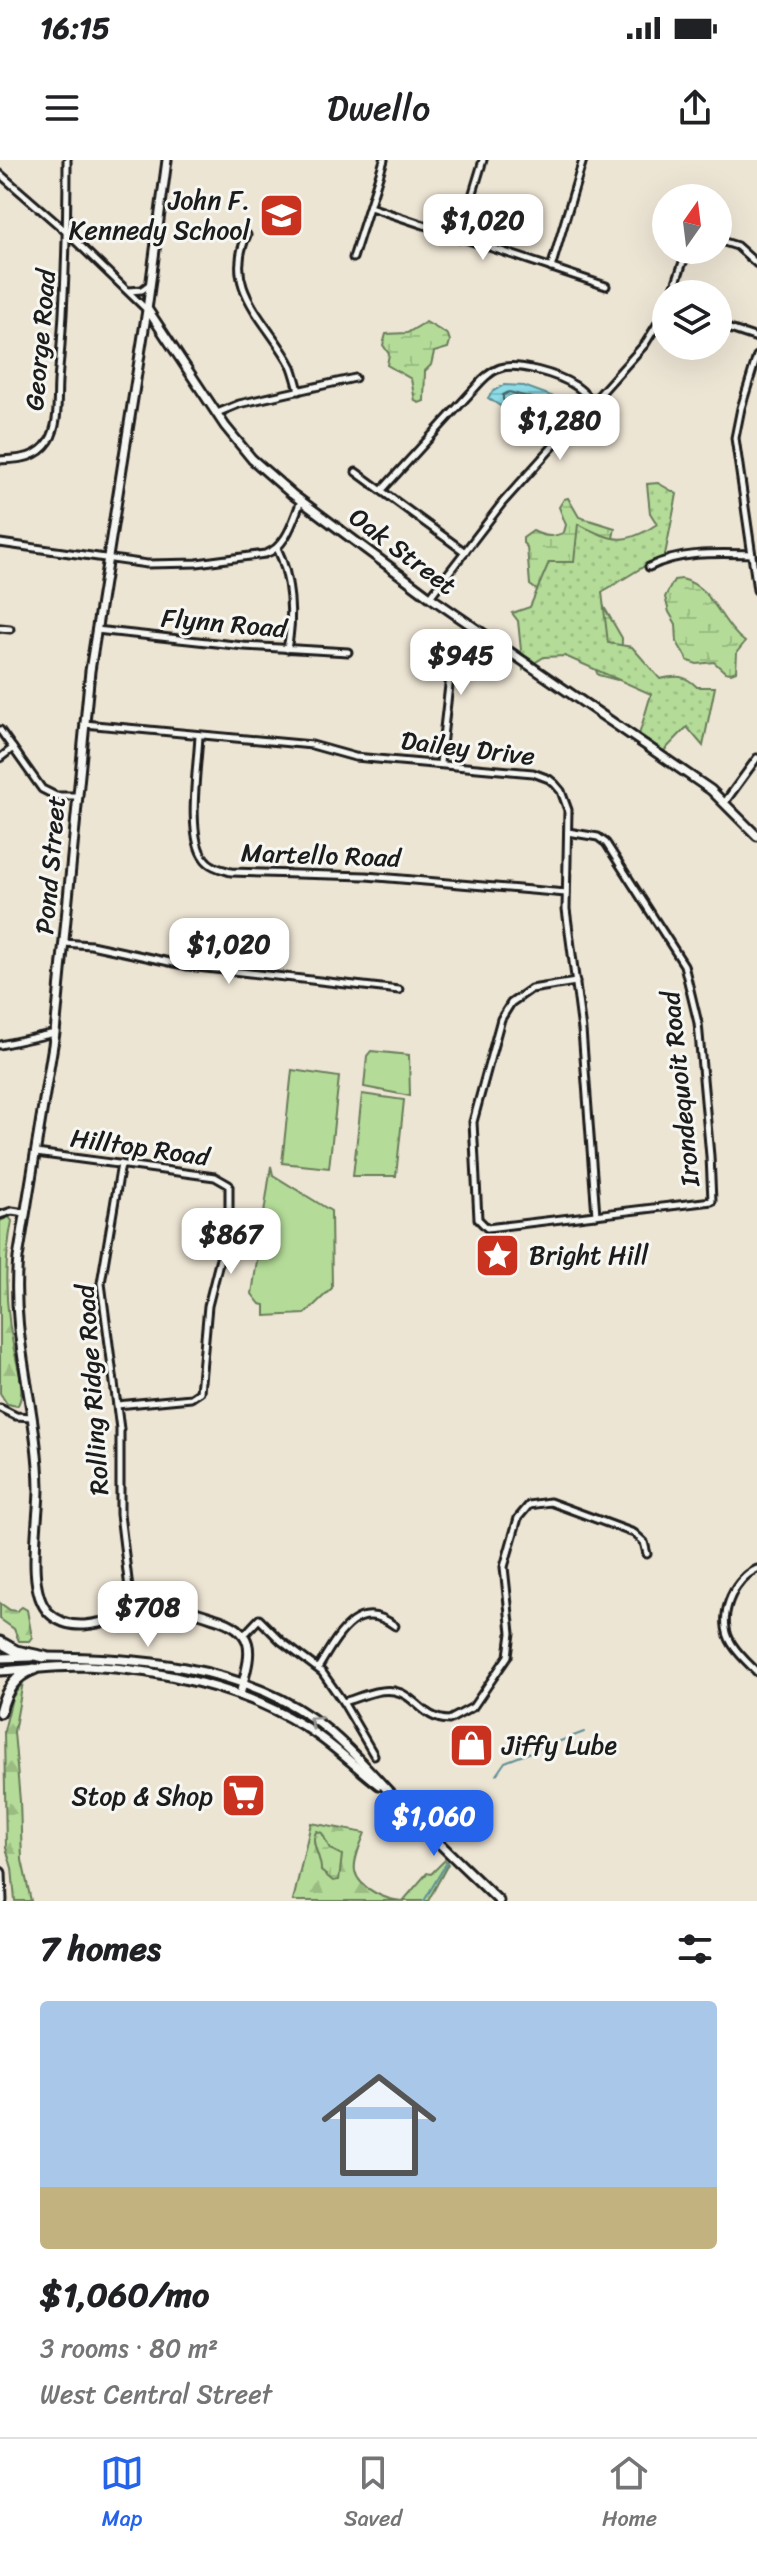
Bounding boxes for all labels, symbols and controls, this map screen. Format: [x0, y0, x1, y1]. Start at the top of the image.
text: 16:15 [40, 1, 110, 55]
text: Dwello [327, 76, 430, 140]
icon: menu [40, 86, 84, 130]
icon: share [673, 86, 717, 130]
place label: John F. Kennedy School [69, 177, 251, 253]
north arrow [652, 184, 732, 264]
map controls [652, 184, 732, 360]
school or university icon: John F. Kennedy School [257, 191, 305, 239]
pin: $1,020 [418, 194, 548, 262]
text: $1,020 [441, 197, 525, 243]
street label: George Road [11, 265, 69, 413]
button: layers [652, 280, 732, 360]
pin: $1,280 [495, 394, 625, 462]
text: $1,280 [519, 397, 601, 443]
street label: Oak Street [339, 495, 467, 607]
street label: Flynn Road [159, 595, 291, 652]
pin: $945 [414, 629, 508, 697]
text: $945 [428, 632, 494, 678]
street label: Dailey Drive [398, 717, 538, 779]
street label: Pond Street [21, 794, 79, 936]
street label: Martello Road [240, 829, 404, 881]
pin: $1,020 [164, 918, 294, 986]
text: $1,020 [187, 921, 271, 967]
street label: Irondequoit Road [647, 987, 713, 1190]
street label: Hilltop Road [67, 1114, 215, 1180]
pin: $867 [184, 1208, 278, 1276]
text: $867 [200, 1211, 262, 1257]
place icon: Bright Hill [474, 1231, 522, 1279]
place label: Bright Hill [529, 1232, 649, 1278]
street label: Rolling Ridge Road [62, 1281, 122, 1497]
pin: $708 [101, 1581, 195, 1649]
text: $708 [116, 1584, 180, 1630]
one-way arrow [309, 1716, 323, 1730]
shop icon: Jiffy Lube [447, 1721, 495, 1769]
place label: Jiffy Lube [501, 1722, 617, 1768]
supermarket icon: Stop & Shop [220, 1772, 268, 1820]
place label: Stop & Shop [71, 1773, 213, 1819]
pin: $1,060 [369, 1790, 499, 1858]
text: $1,060 [392, 1793, 476, 1839]
text: 7 homes [40, 1919, 161, 1979]
icon: filters [673, 1927, 717, 1971]
icon: home [307, 2053, 451, 2197]
text: $1,060/mo [40, 2265, 209, 2325]
text: 3 rooms · 80 m² [40, 2325, 218, 2371]
text: West Central Street [40, 2371, 272, 2417]
tab: Map [100, 2451, 144, 2538]
tab: Saved [344, 2451, 402, 2538]
tab: Home [602, 2451, 657, 2538]

